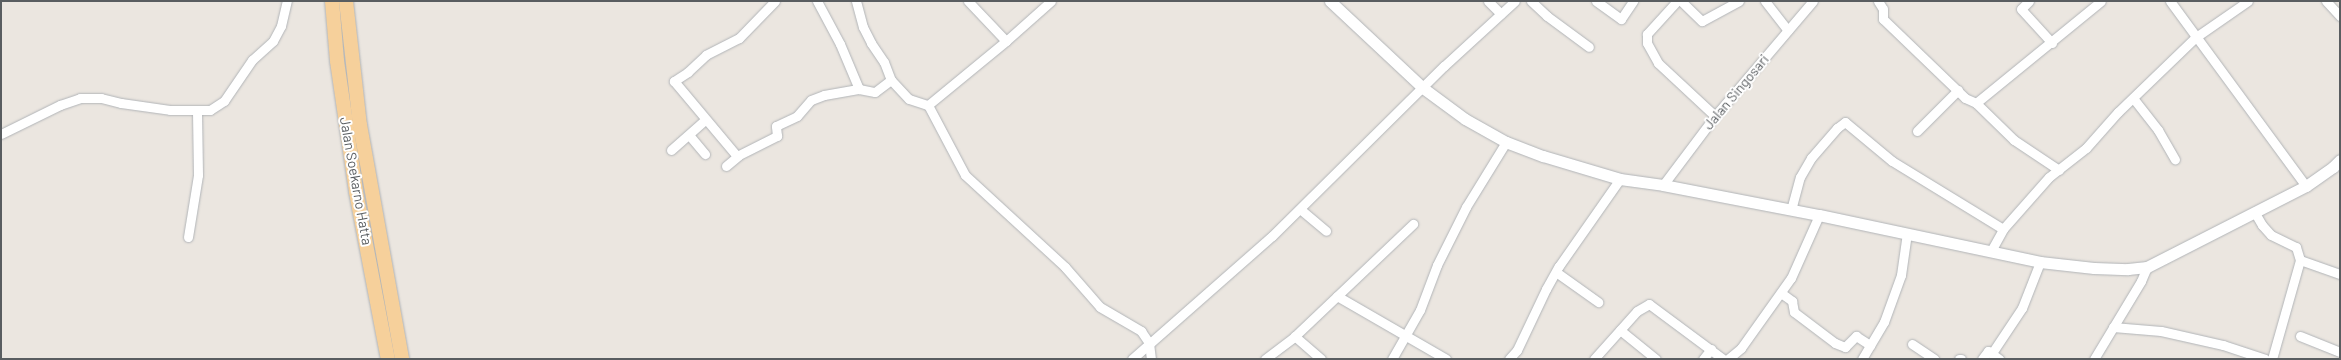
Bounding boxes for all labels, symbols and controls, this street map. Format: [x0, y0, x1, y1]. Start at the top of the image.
street label: Jalan Singosari [1700, 51, 1772, 133]
street label: Jalan Soekarno Hatta [336, 116, 376, 246]

